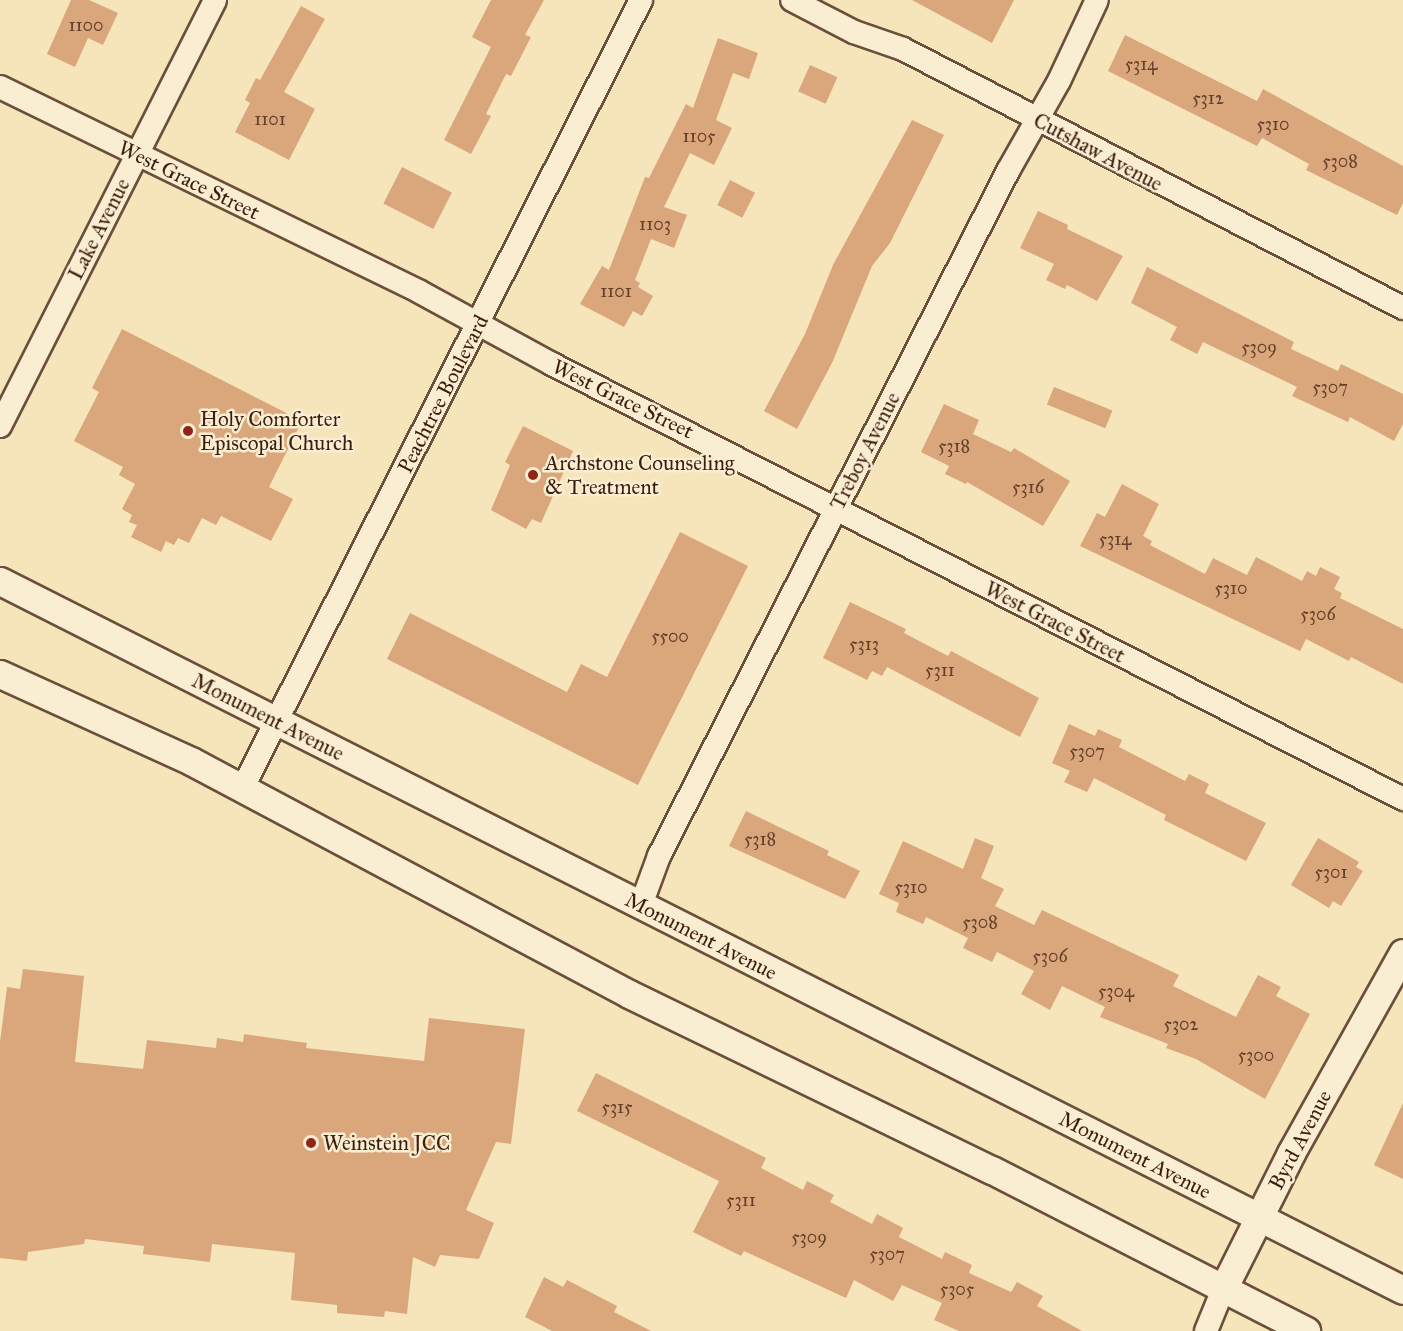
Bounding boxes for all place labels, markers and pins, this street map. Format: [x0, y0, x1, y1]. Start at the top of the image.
place label: Holy Comforter Episcopal Church [200, 406, 354, 456]
marker: Holy Comforter Episcopal Church [181, 424, 195, 438]
place label: Archstone Counseling & Treatment [545, 450, 735, 500]
marker: Archstone Counseling & Treatment [526, 468, 540, 482]
place label: Weinstein JCC [323, 1130, 450, 1156]
marker: Weinstein JCC [304, 1136, 318, 1150]

